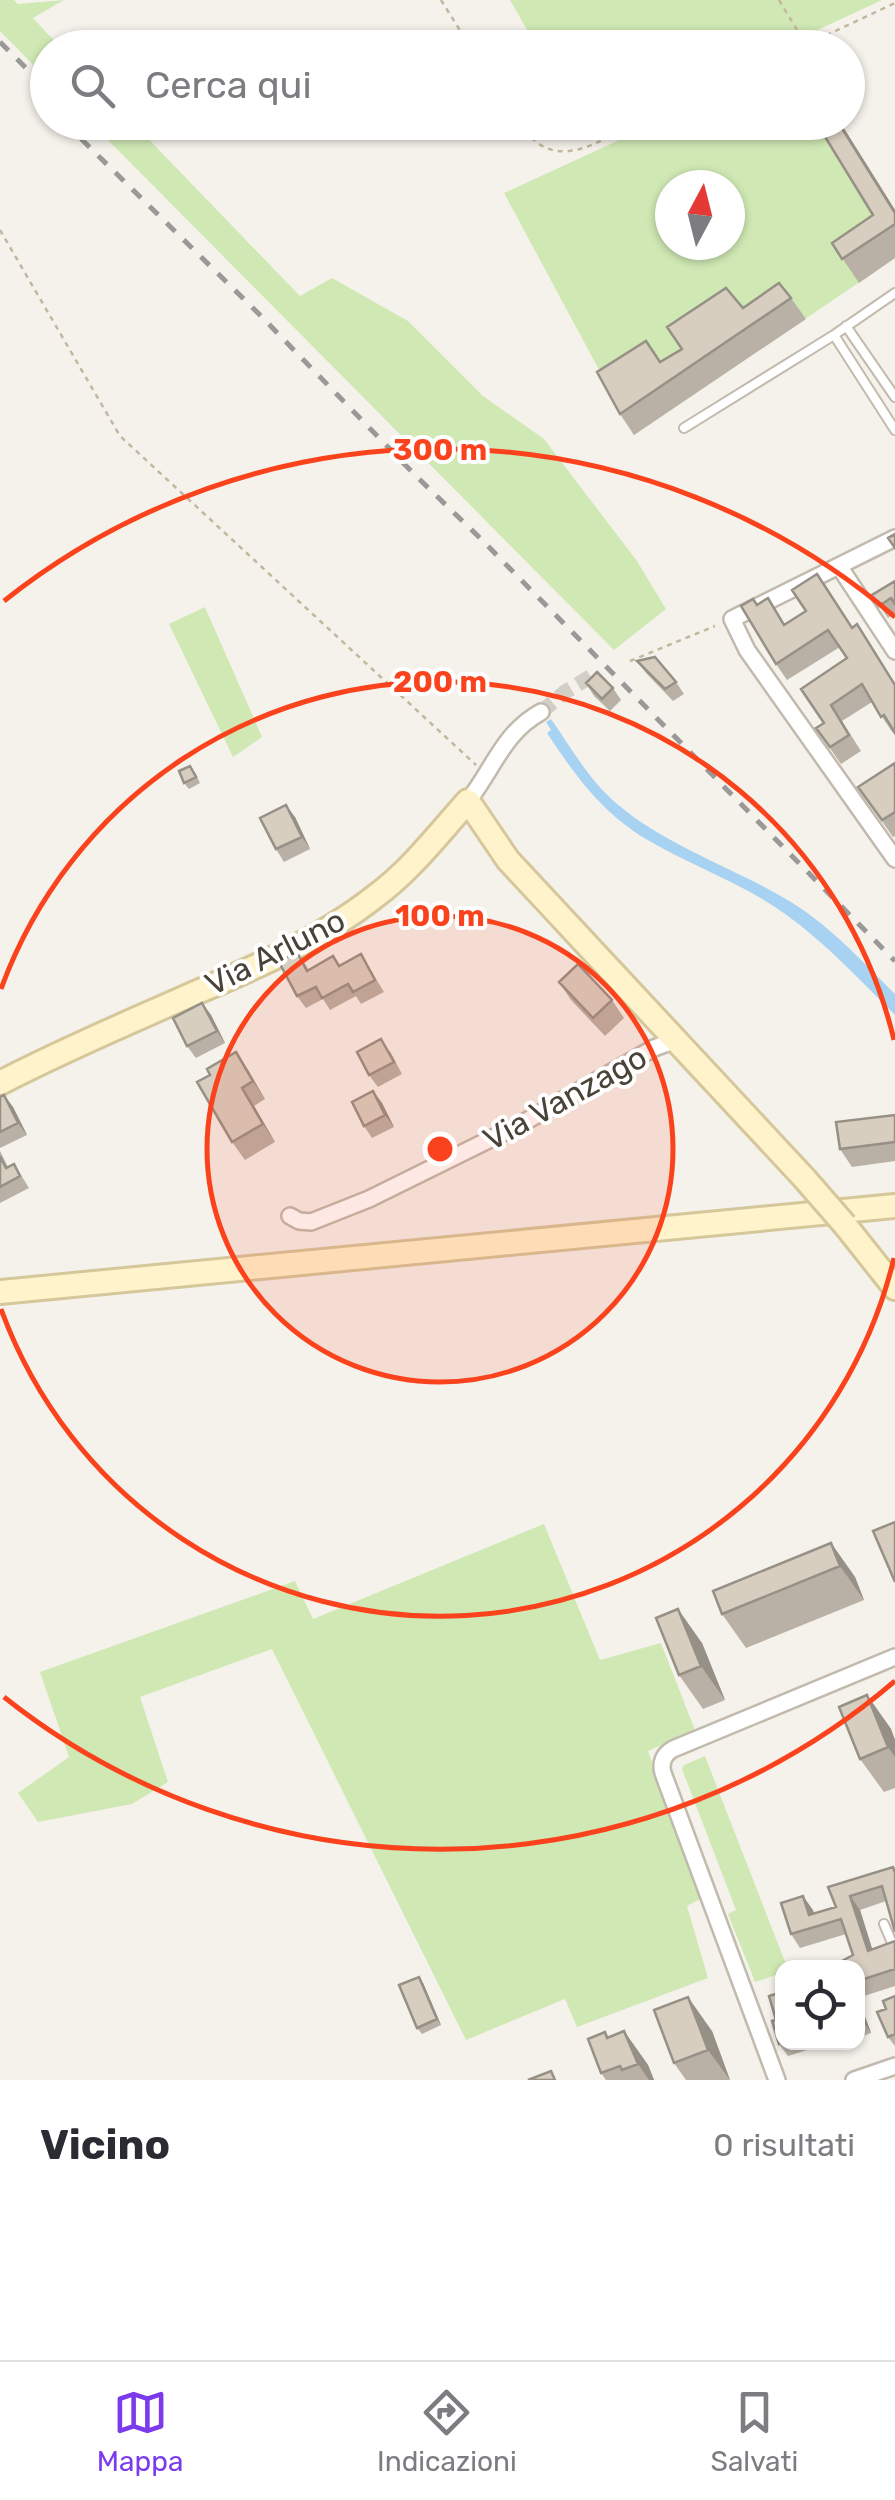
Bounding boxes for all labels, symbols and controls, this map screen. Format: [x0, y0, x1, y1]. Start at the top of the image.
search box [30, 30, 865, 140]
icon: search [65, 58, 120, 113]
text: Cerca qui [145, 62, 312, 108]
north arrow [655, 170, 745, 260]
text: 300 m [393, 432, 487, 468]
text: 200 m [393, 664, 487, 700]
text: 100 m [395, 898, 485, 934]
street label: Via Arluno [199, 901, 351, 1003]
street label: Via Vanzago [477, 1038, 653, 1158]
centre of rings [422, 1131, 458, 1167]
map controls [775, 1960, 865, 2050]
button: locate [775, 1960, 865, 2050]
text: Vicino [40, 2120, 170, 2170]
text: 0 risultati [713, 2126, 855, 2164]
tab: Mappa [97, 2385, 183, 2478]
tab: Indicazioni [377, 2385, 517, 2478]
tab: Salvati [710, 2385, 798, 2478]

